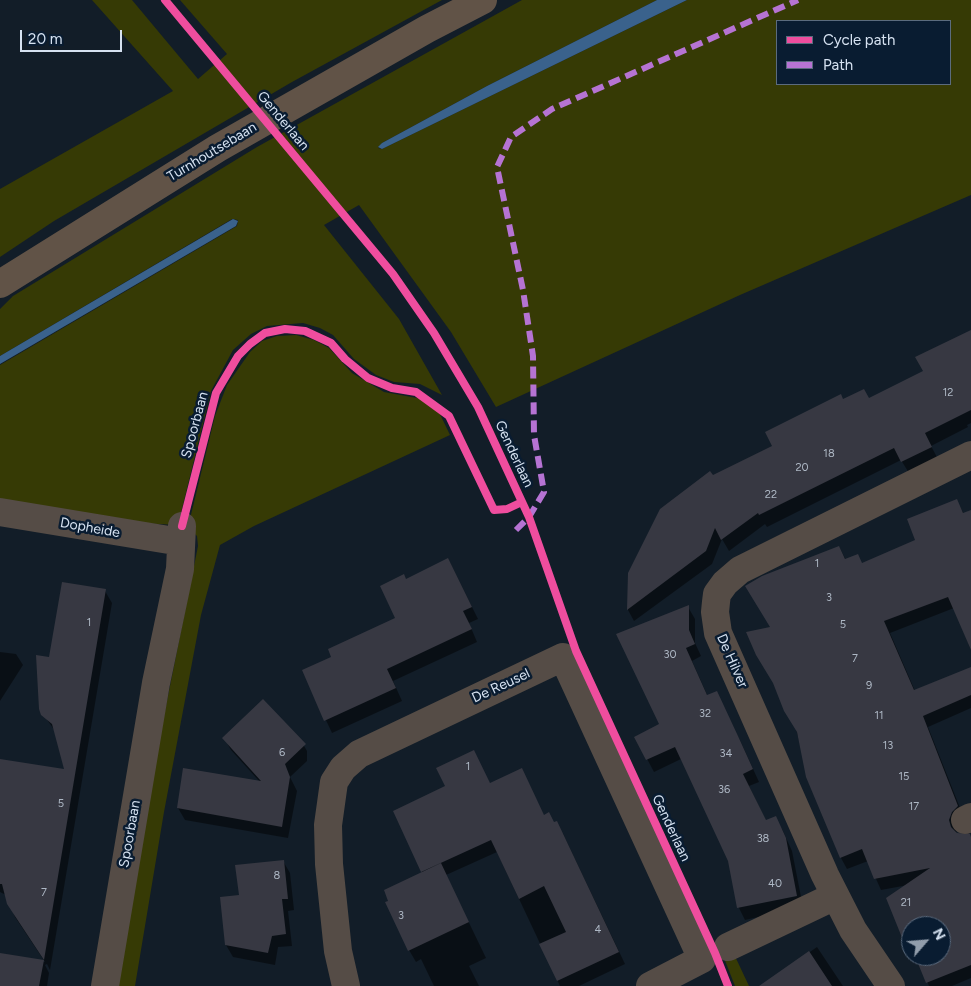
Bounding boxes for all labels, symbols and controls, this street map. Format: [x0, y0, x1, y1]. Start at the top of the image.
scale bar [22, 20, 125, 52]
legend [776, 20, 951, 85]
text: 20 m [28, 30, 62, 48]
text: Cycle path [823, 31, 895, 49]
text: Path [823, 56, 853, 74]
street label: Genderlaan [253, 88, 313, 154]
street label: Turnhoutsebaan [164, 119, 260, 185]
house number: 12 [943, 386, 953, 400]
street label: Spoorbaan [178, 390, 212, 460]
street label: Genderlaan [491, 418, 537, 490]
house number: 18 [823, 447, 835, 461]
house number: 20 [795, 461, 809, 475]
house number: 22 [765, 488, 777, 502]
street label: Dopheide [59, 514, 121, 542]
house number: 1 [815, 557, 819, 571]
house number: 3 [826, 591, 832, 605]
house number: 1 [87, 616, 91, 630]
house number: 5 [840, 618, 846, 632]
street label: De Hilver [713, 632, 751, 690]
house number: 30 [663, 648, 677, 662]
house number: 7 [852, 652, 858, 666]
street label: De Reusel [469, 665, 533, 707]
house number: 9 [866, 679, 872, 693]
house number: 32 [699, 707, 711, 721]
house number: 11 [874, 709, 884, 723]
house number: 13 [883, 739, 893, 753]
house number: 6 [279, 746, 285, 760]
house number: 34 [720, 747, 732, 761]
house number: 1 [466, 760, 470, 774]
house number: 15 [899, 770, 909, 784]
house number: 36 [718, 783, 730, 797]
street label: Genderlaan [648, 792, 694, 864]
house number: 5 [58, 797, 64, 811]
street label: Spoorbaan [116, 799, 144, 869]
house number: 17 [909, 800, 919, 814]
house number: 38 [757, 832, 769, 846]
house number: 8 [274, 869, 280, 883]
house number: 40 [768, 877, 782, 891]
house number: 7 [41, 886, 47, 900]
house number: 21 [901, 896, 911, 910]
house number: 3 [398, 909, 404, 923]
north arrow [901, 916, 951, 966]
house number: 4 [595, 923, 601, 937]
text: N [929, 926, 949, 943]

